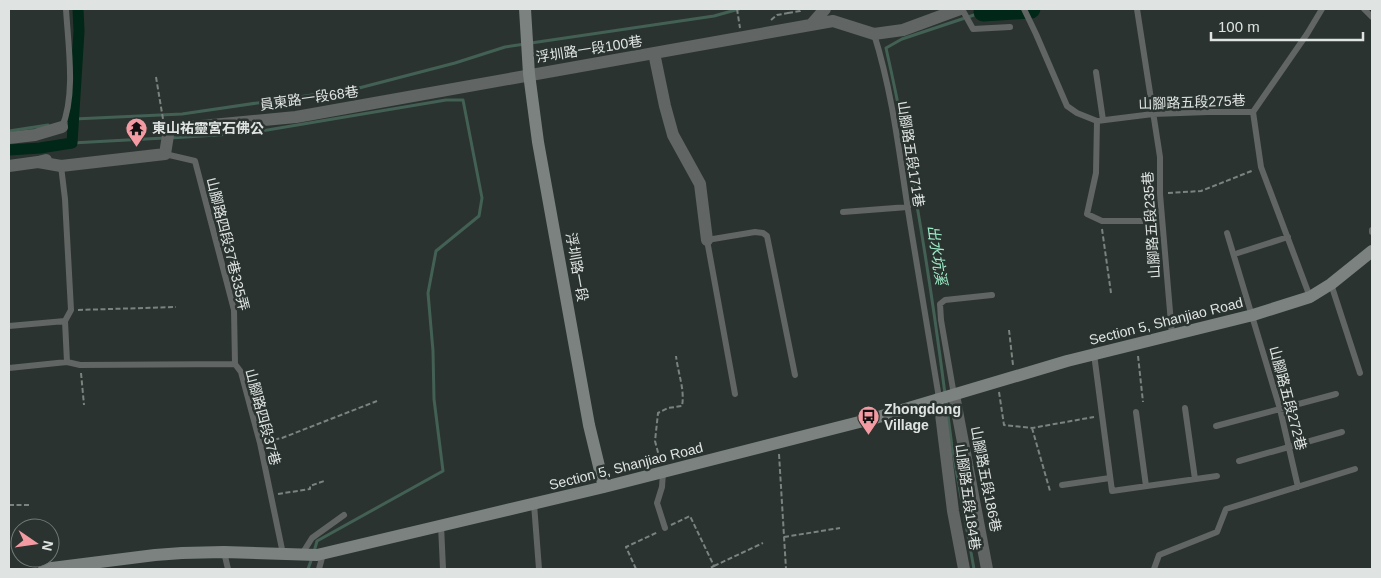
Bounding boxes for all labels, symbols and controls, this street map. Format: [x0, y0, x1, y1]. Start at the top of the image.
scale bar [1211, 10, 1364, 42]
text: 100 m [1218, 18, 1260, 35]
street label: 浮圳路一段100巷 [535, 33, 643, 65]
street label: 員東路一段68巷 [259, 83, 359, 113]
street label: 山腳路五段275巷 [1138, 92, 1246, 112]
street label: 山腳路五段171巷 [895, 100, 927, 208]
temple icon: 東山祐靈宮石佛公 [124, 116, 148, 147]
place label: 東山祐靈宮石佛公 [152, 120, 264, 136]
street label: 山腳路五段235巷 [1139, 171, 1163, 279]
street label: 山腳路四段37巷335弄 [204, 176, 252, 312]
water label: 出水坑溪 [925, 224, 950, 288]
street label: 浮圳路一段 [563, 231, 591, 303]
street label: Section 5, Shanjiao Road [1087, 294, 1245, 348]
street label: 山腳路五段272巷 [1266, 344, 1310, 452]
street label: 山腳路四段37巷 [242, 367, 284, 467]
place label: Zhongdong Village [884, 401, 961, 433]
bus stop icon: Zhongdong Village [856, 405, 880, 436]
street label: 山腳路五段186巷 [968, 425, 1004, 533]
street label: Section 5, Shanjiao Road [547, 439, 705, 493]
street label: 山腳路五段184巷 [953, 443, 983, 551]
north arrow [10, 518, 60, 568]
text: N [39, 539, 57, 553]

